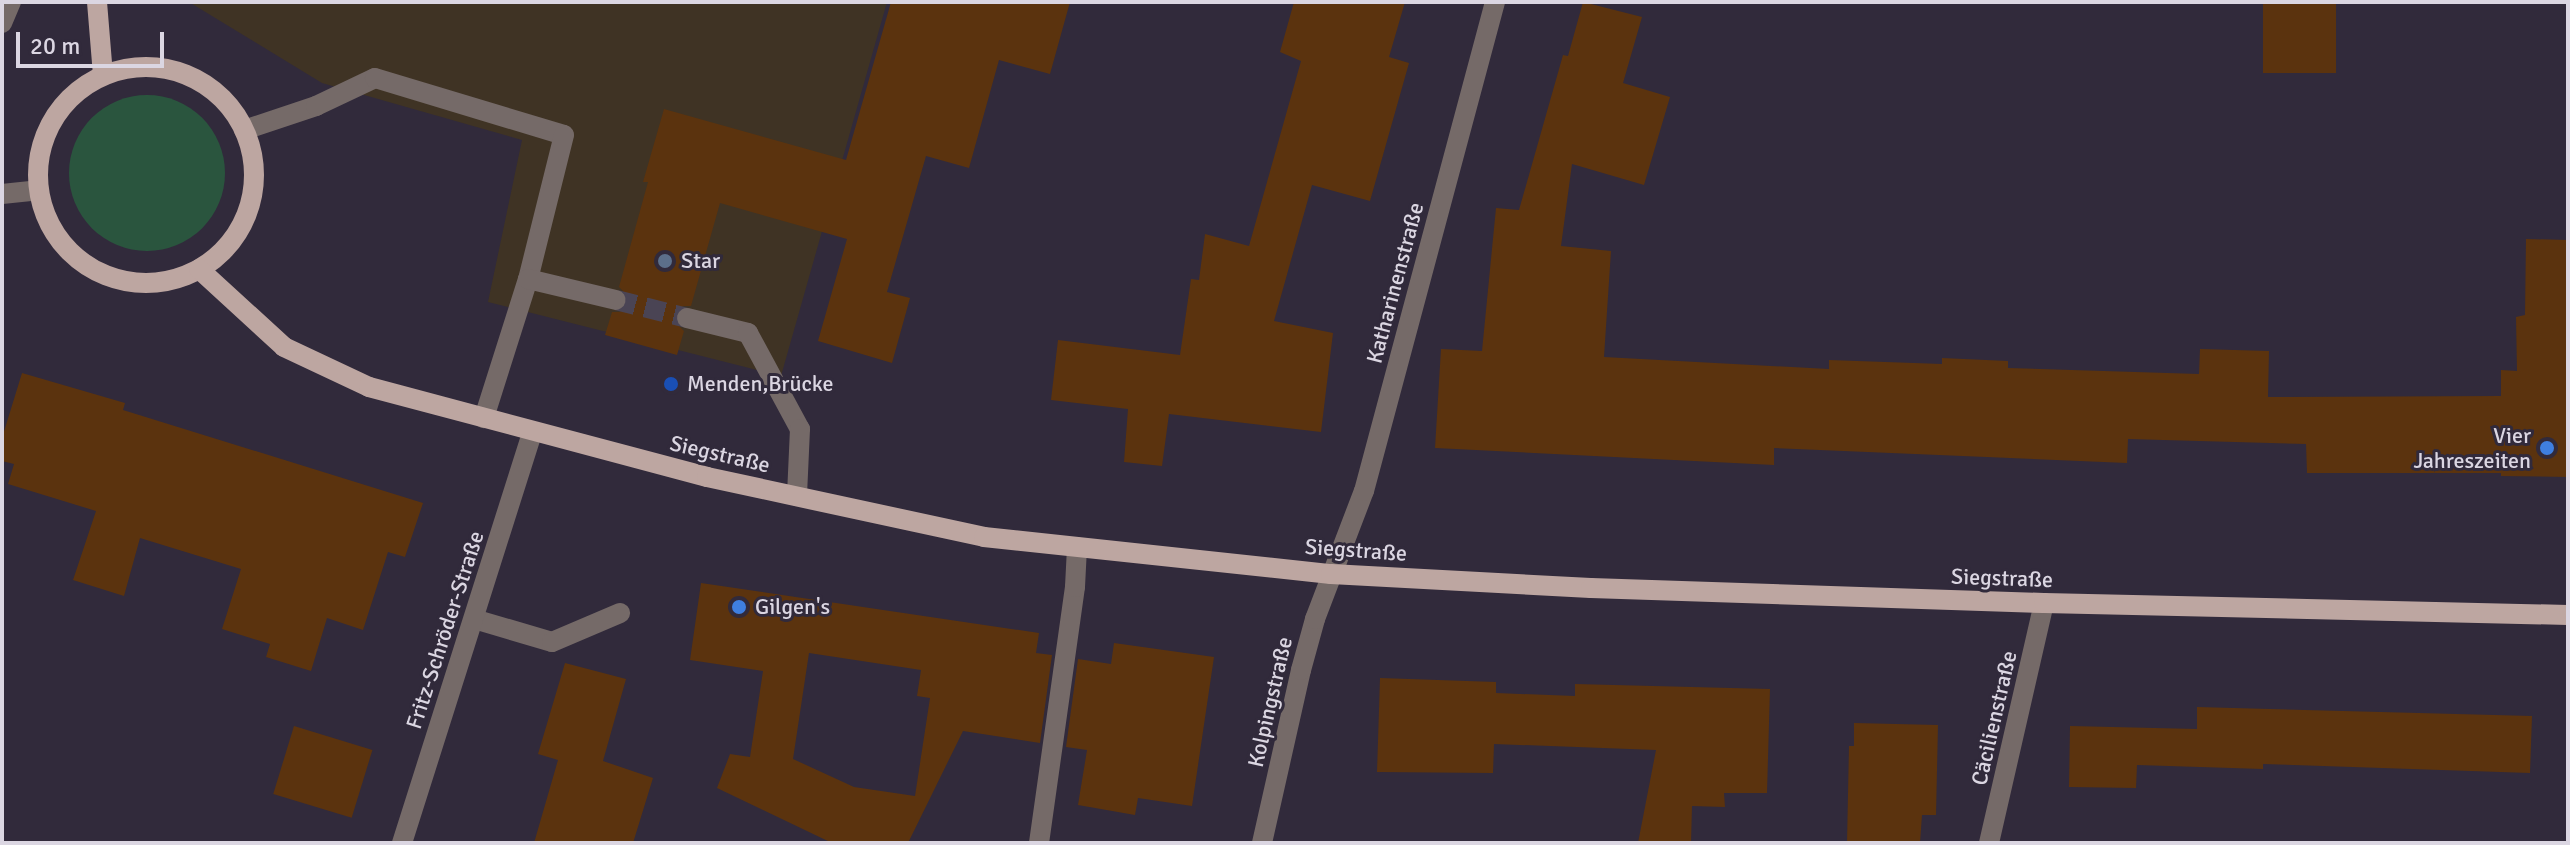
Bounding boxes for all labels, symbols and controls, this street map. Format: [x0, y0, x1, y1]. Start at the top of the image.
scale bar [20, 16, 168, 66]
text: 20 m [30, 31, 80, 61]
street label: Katharinenstraße [1361, 200, 1429, 366]
place label: Star [681, 248, 720, 274]
marker: Star [656, 252, 674, 270]
place label: Menden,Brücke [687, 371, 833, 397]
marker: Menden,Brücke [662, 375, 680, 393]
place label: Vier Jahreszeiten [2413, 422, 2531, 474]
street label: Siegstraße [667, 430, 773, 478]
marker: Vier Jahreszeiten [2538, 439, 2556, 457]
street label: Fritz-Schröder-Straße [401, 528, 489, 732]
street label: Siegstraße [1304, 533, 1408, 567]
street label: Siegstraße [1951, 563, 2053, 593]
place label: Gilgen's [755, 594, 830, 620]
marker: Gilgen's [730, 598, 748, 616]
street label: Kolpingstraße [1242, 634, 1298, 770]
street label: Cäcilienstraße [1966, 648, 2022, 788]

